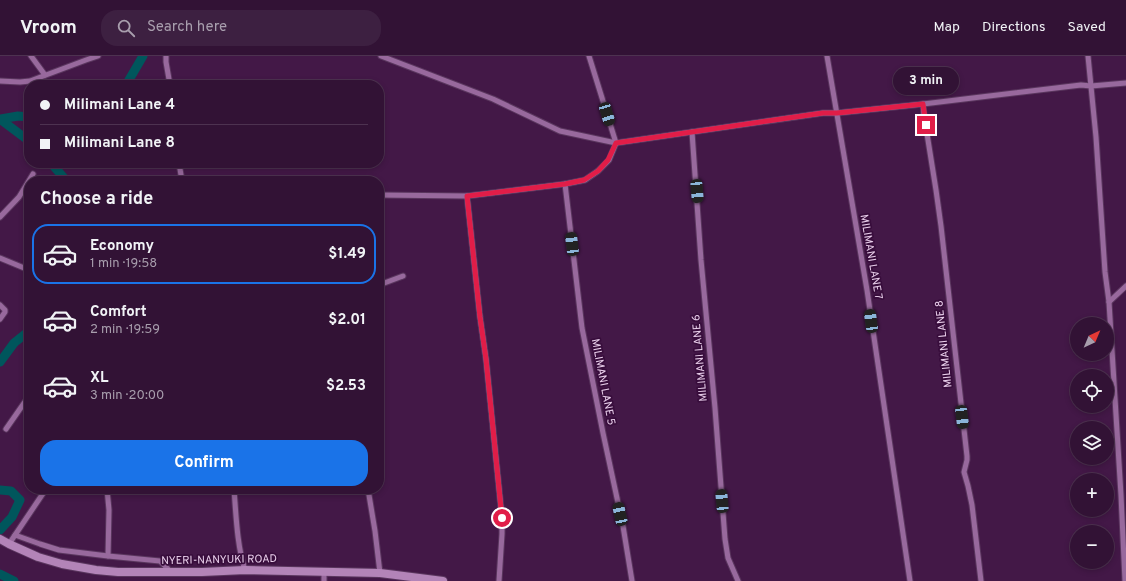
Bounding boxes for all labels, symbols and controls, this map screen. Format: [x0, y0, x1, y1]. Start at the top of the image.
search box [101, 10, 381, 46]
text: Vroom [20, 16, 77, 40]
icon: search [115, 17, 137, 39]
text: Search here [147, 18, 227, 37]
text: Map [934, 19, 960, 36]
text: Directions [982, 19, 1046, 36]
text: Saved [1068, 19, 1106, 36]
callout: 3 min [893, 67, 959, 95]
text: 3 min [909, 73, 943, 89]
text: Milimani Lane 4 [64, 96, 175, 115]
car [598, 101, 616, 127]
route end [917, 116, 935, 134]
text: Milimani Lane 8 [64, 134, 175, 153]
car [690, 179, 704, 203]
text: Choose a ride [40, 188, 153, 211]
street label: MILIMANI LANE 7 [857, 213, 885, 301]
car [565, 231, 579, 257]
icon: car [42, 236, 78, 272]
text: Economy [90, 237, 154, 256]
text: $1.49 [328, 245, 366, 264]
text: 1 min · 19:58 [90, 256, 157, 272]
street label: MILIMANI LANE 8 [932, 300, 956, 388]
icon: car [42, 302, 78, 338]
text: Comfort [90, 303, 147, 322]
car [863, 308, 879, 334]
text: $2.01 [328, 311, 366, 330]
street label: MILIMANI LANE 6 [689, 314, 711, 402]
north arrow [1070, 317, 1114, 361]
map controls [1070, 317, 1114, 569]
text: 2 min · 19:59 [90, 322, 160, 338]
street label: MILIMANI LANE 5 [588, 338, 618, 427]
icon: car [42, 368, 78, 404]
text: XL [90, 369, 108, 388]
button: locate [1070, 369, 1114, 413]
text: $2.53 [326, 377, 366, 396]
text: 3 min · 20:00 [90, 388, 164, 404]
car [955, 404, 969, 430]
button: layers [1070, 421, 1114, 465]
button: Confirm [40, 440, 368, 486]
button: + [1070, 473, 1114, 517]
car [715, 489, 729, 513]
car [612, 501, 628, 527]
route start [493, 509, 511, 527]
button: − [1070, 525, 1114, 569]
street label: NYERI-NANYUKI ROAD [161, 552, 277, 568]

